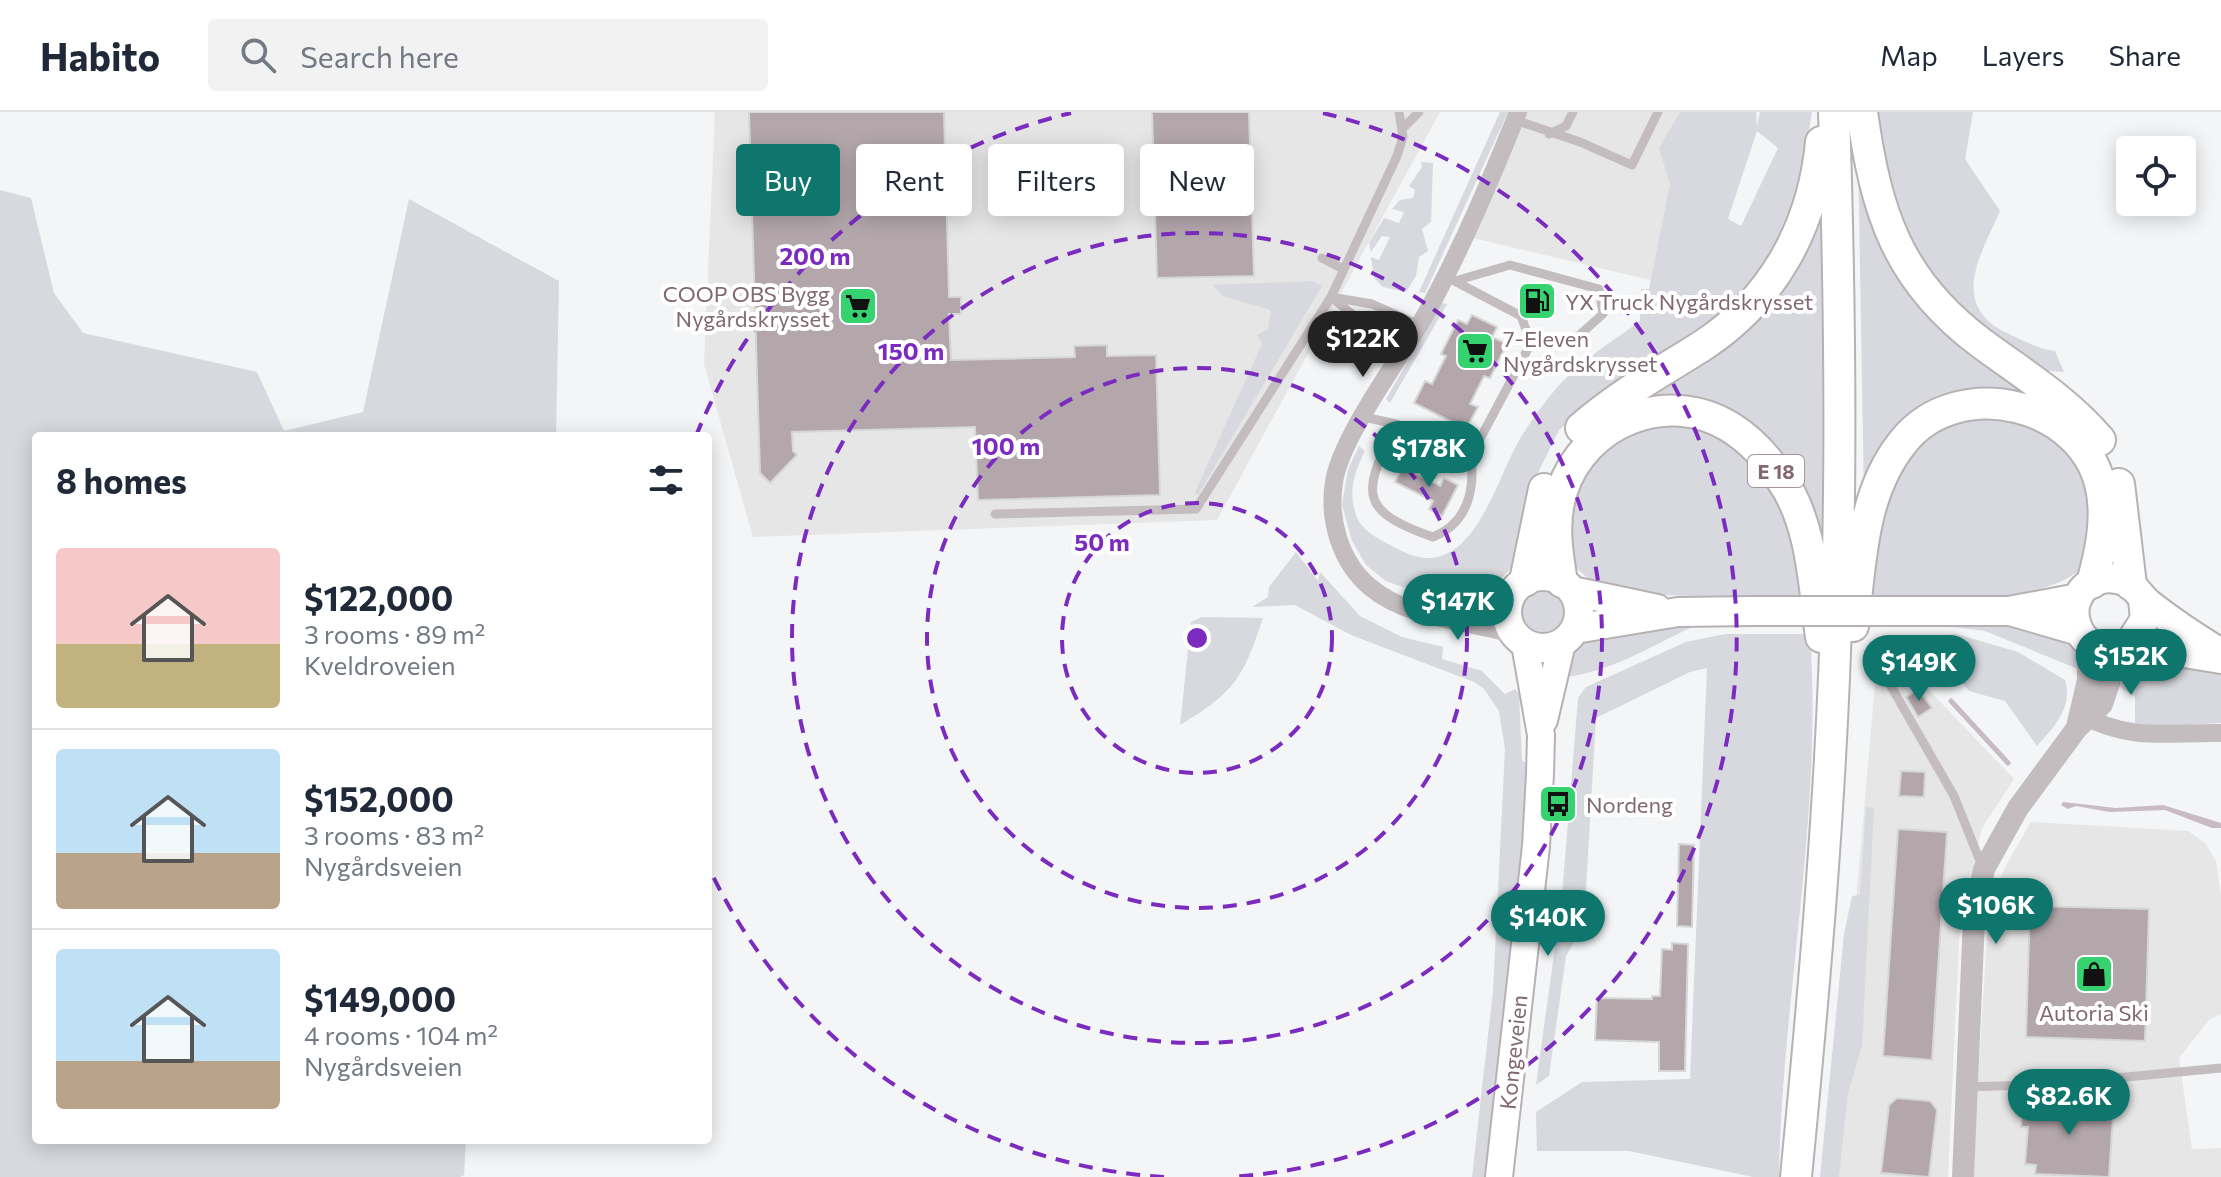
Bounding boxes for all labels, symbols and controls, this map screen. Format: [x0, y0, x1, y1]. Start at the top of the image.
search box [208, 19, 768, 91]
text: Habito [40, 32, 160, 79]
icon: search [236, 33, 280, 77]
text: Search here [300, 37, 459, 74]
text: Map [1880, 38, 1938, 72]
text: Layers [1982, 38, 2064, 72]
text: Share [2108, 38, 2181, 72]
map controls [2116, 136, 2196, 216]
button: locate [2116, 136, 2196, 216]
chip: Buy [736, 144, 840, 216]
chip: Rent [856, 144, 972, 216]
chip: Filters [988, 144, 1124, 216]
chip: New [1140, 144, 1254, 216]
text: 200 m [780, 241, 850, 270]
place label: COOP OBS Bygg Nygårdskrysset [663, 280, 830, 332]
fuel station icon: YX Truck Nygårdskrysset [1516, 280, 1558, 322]
supermarket icon: COOP OBS Bygg Nygårdskrysset [837, 285, 879, 327]
place label: YX Truck Nygårdskrysset [1565, 288, 1813, 315]
pin: $122K [1307, 311, 1419, 379]
text: $122K [1326, 321, 1400, 352]
place label: 7-Eleven Nygårdskrysset [1503, 325, 1657, 377]
supermarket icon: 7-Eleven Nygårdskrysset [1454, 330, 1496, 372]
text: 150 m [878, 336, 944, 365]
pin: $178K [1373, 421, 1485, 489]
text: 100 m [972, 431, 1040, 460]
text: $178K [1391, 431, 1467, 462]
road number: E 18 [1748, 455, 1804, 487]
icon: filters [644, 458, 688, 502]
text: 8 homes [56, 459, 187, 501]
text: 50 m [1074, 527, 1130, 556]
pin: $147K [1402, 574, 1514, 642]
text: $122,000 [304, 576, 453, 618]
icon: home [120, 580, 216, 676]
text: $147K [1421, 584, 1495, 615]
text: 3 rooms · 89 m² [304, 618, 485, 649]
centre of rings [1183, 624, 1211, 652]
pin: $152K [2075, 629, 2187, 697]
pin: $149K [1863, 635, 1975, 703]
text: $152K [2094, 639, 2168, 670]
text: $149K [1881, 645, 1957, 676]
text: Kveldroveien [304, 649, 456, 680]
text: $152,000 [304, 777, 454, 819]
icon: home [120, 781, 216, 877]
bus stop icon: Nordeng [1537, 783, 1579, 825]
place label: Nordeng [1586, 791, 1673, 818]
text: 3 rooms · 83 m² [304, 819, 484, 850]
text: Nygårdsveien [304, 850, 463, 881]
pin: $106K [1940, 878, 2052, 946]
text: $106K [1957, 888, 2035, 919]
pin: $140K [1492, 890, 1604, 958]
text: $140K [1509, 900, 1587, 931]
shop icon: Autoria Ski [2073, 953, 2115, 995]
text: $149,000 [304, 977, 456, 1019]
icon: home [120, 981, 216, 1077]
street label: Kongeveien [1494, 993, 1532, 1111]
place label: Autoria Ski [2039, 999, 2149, 1026]
text: 4 rooms · 104 m² [304, 1019, 498, 1050]
text: Nygårdsveien [304, 1050, 463, 1081]
pin: $82.6K [2004, 1069, 2134, 1137]
text: $82.6K [2026, 1079, 2112, 1110]

